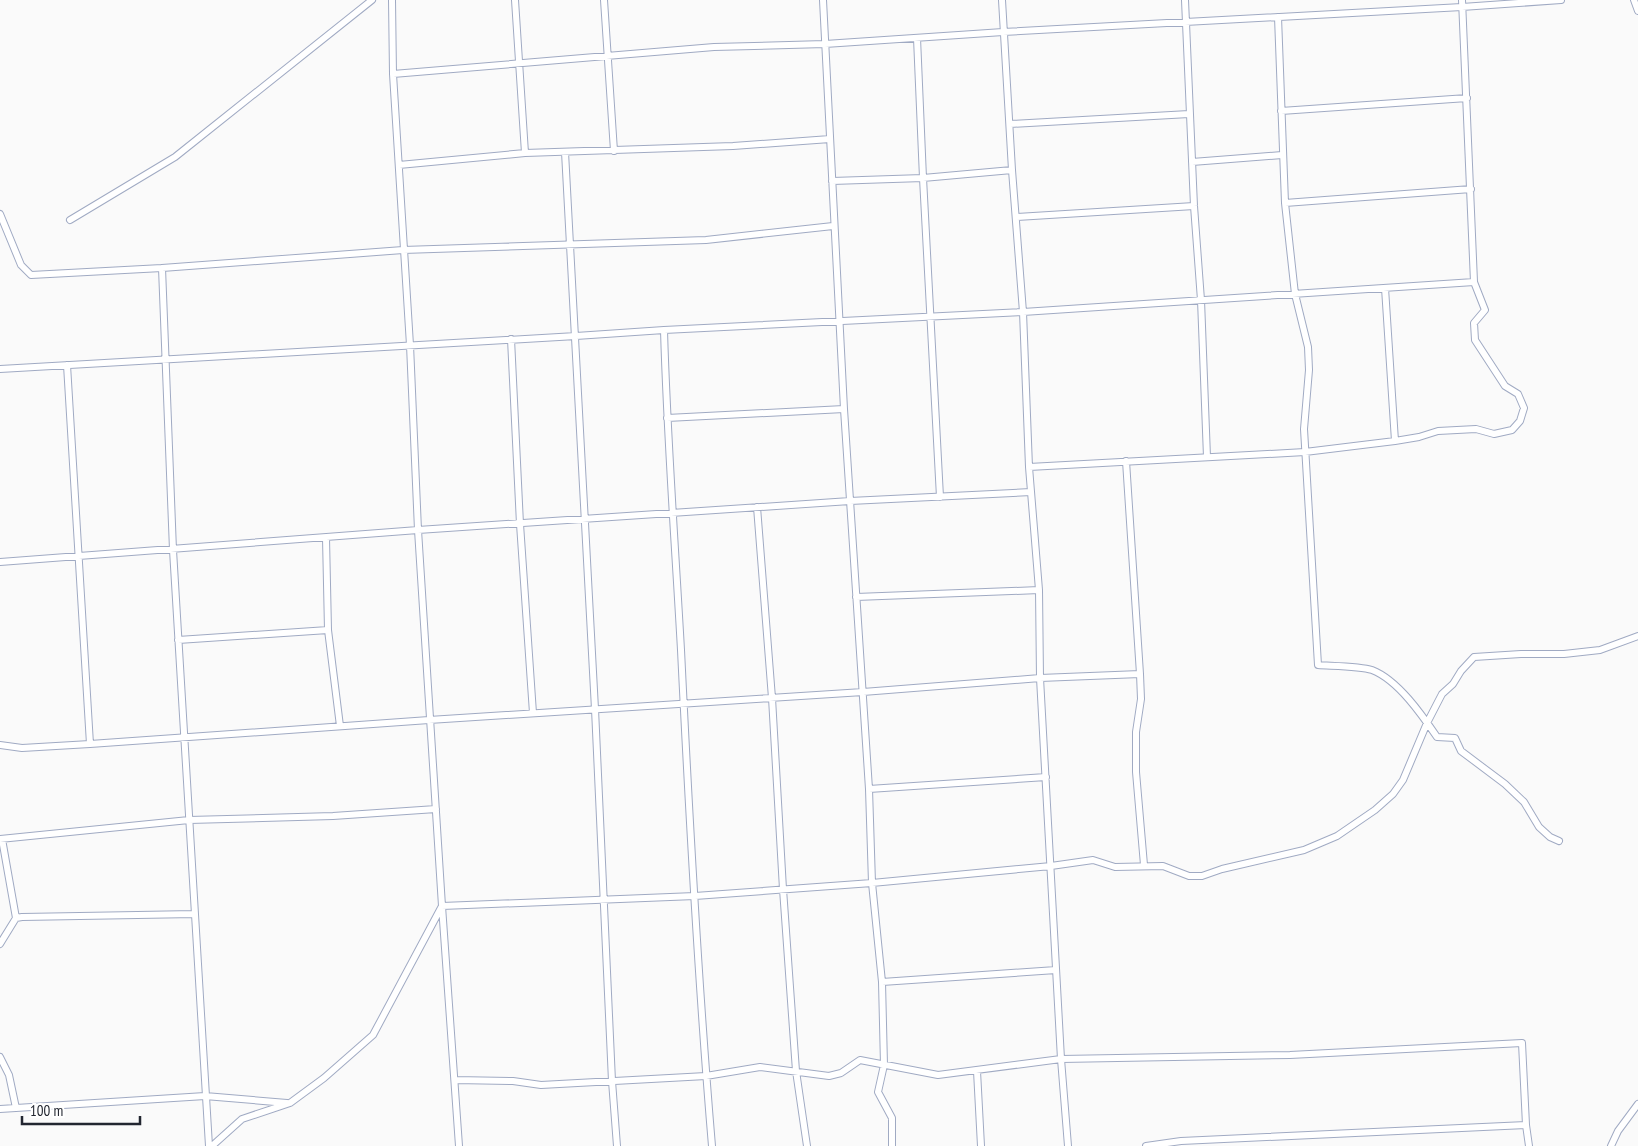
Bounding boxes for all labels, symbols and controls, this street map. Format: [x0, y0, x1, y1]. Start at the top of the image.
scale bar [22, 1094, 140, 1126]
text: 100 m [30, 1101, 63, 1120]

